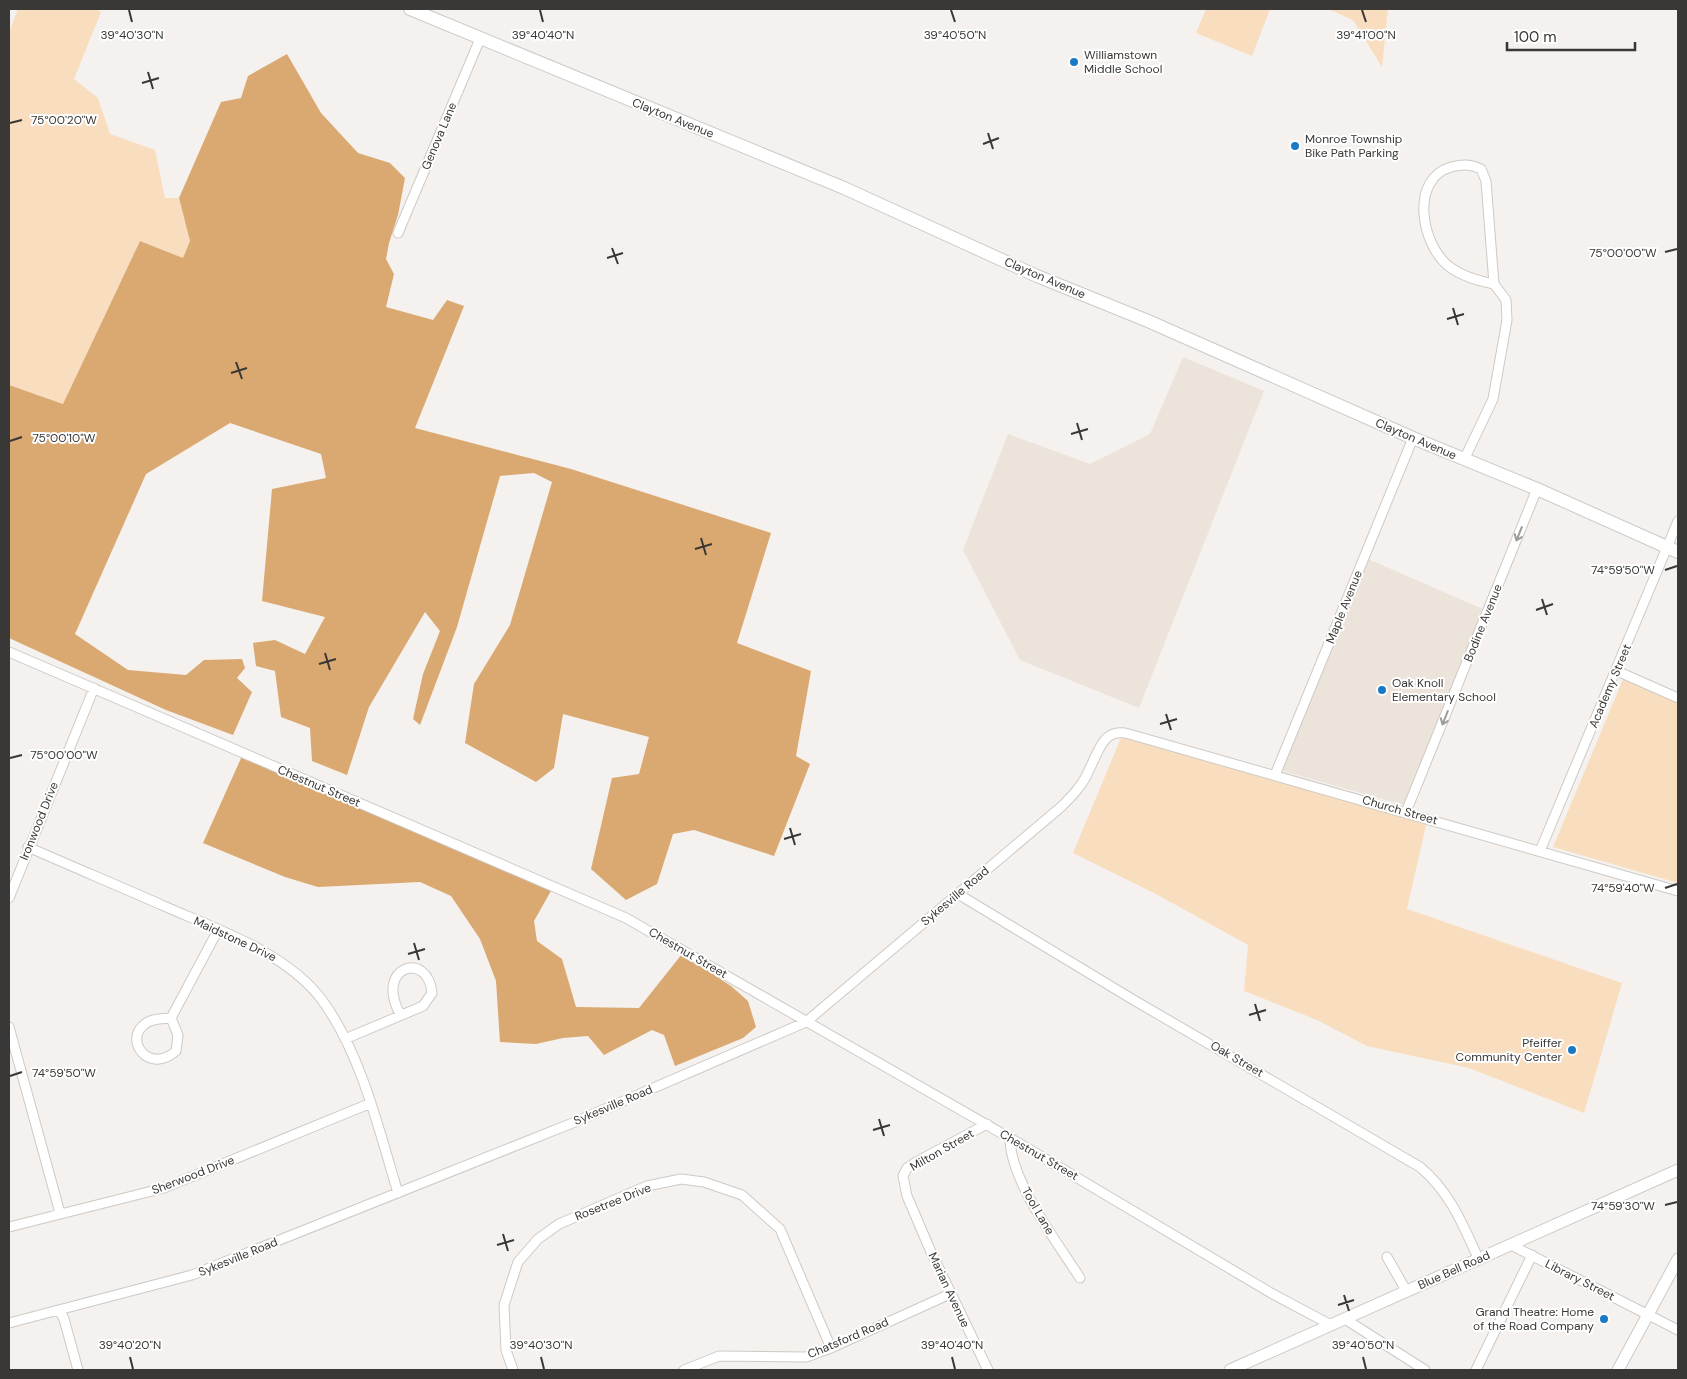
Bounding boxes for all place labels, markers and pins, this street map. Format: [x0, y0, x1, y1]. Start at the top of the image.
place label: Williamstown Middle School [1084, 47, 1162, 77]
marker: Williamstown Middle School [1068, 56, 1080, 68]
place label: Monroe Township Bike Path Parking [1305, 131, 1402, 161]
marker: Monroe Township Bike Path Parking [1289, 140, 1301, 152]
place label: Oak Knoll Elementary School [1392, 675, 1496, 705]
marker: Oak Knoll Elementary School [1376, 684, 1388, 696]
place label: Pfeiffer Community Center [1456, 1035, 1563, 1065]
marker: Pfeiffer Community Center [1566, 1044, 1578, 1056]
place label: Grand Theatre: Home of the Road Company [1473, 1304, 1594, 1334]
marker: Grand Theatre: Home of the Road Company [1598, 1313, 1610, 1325]

